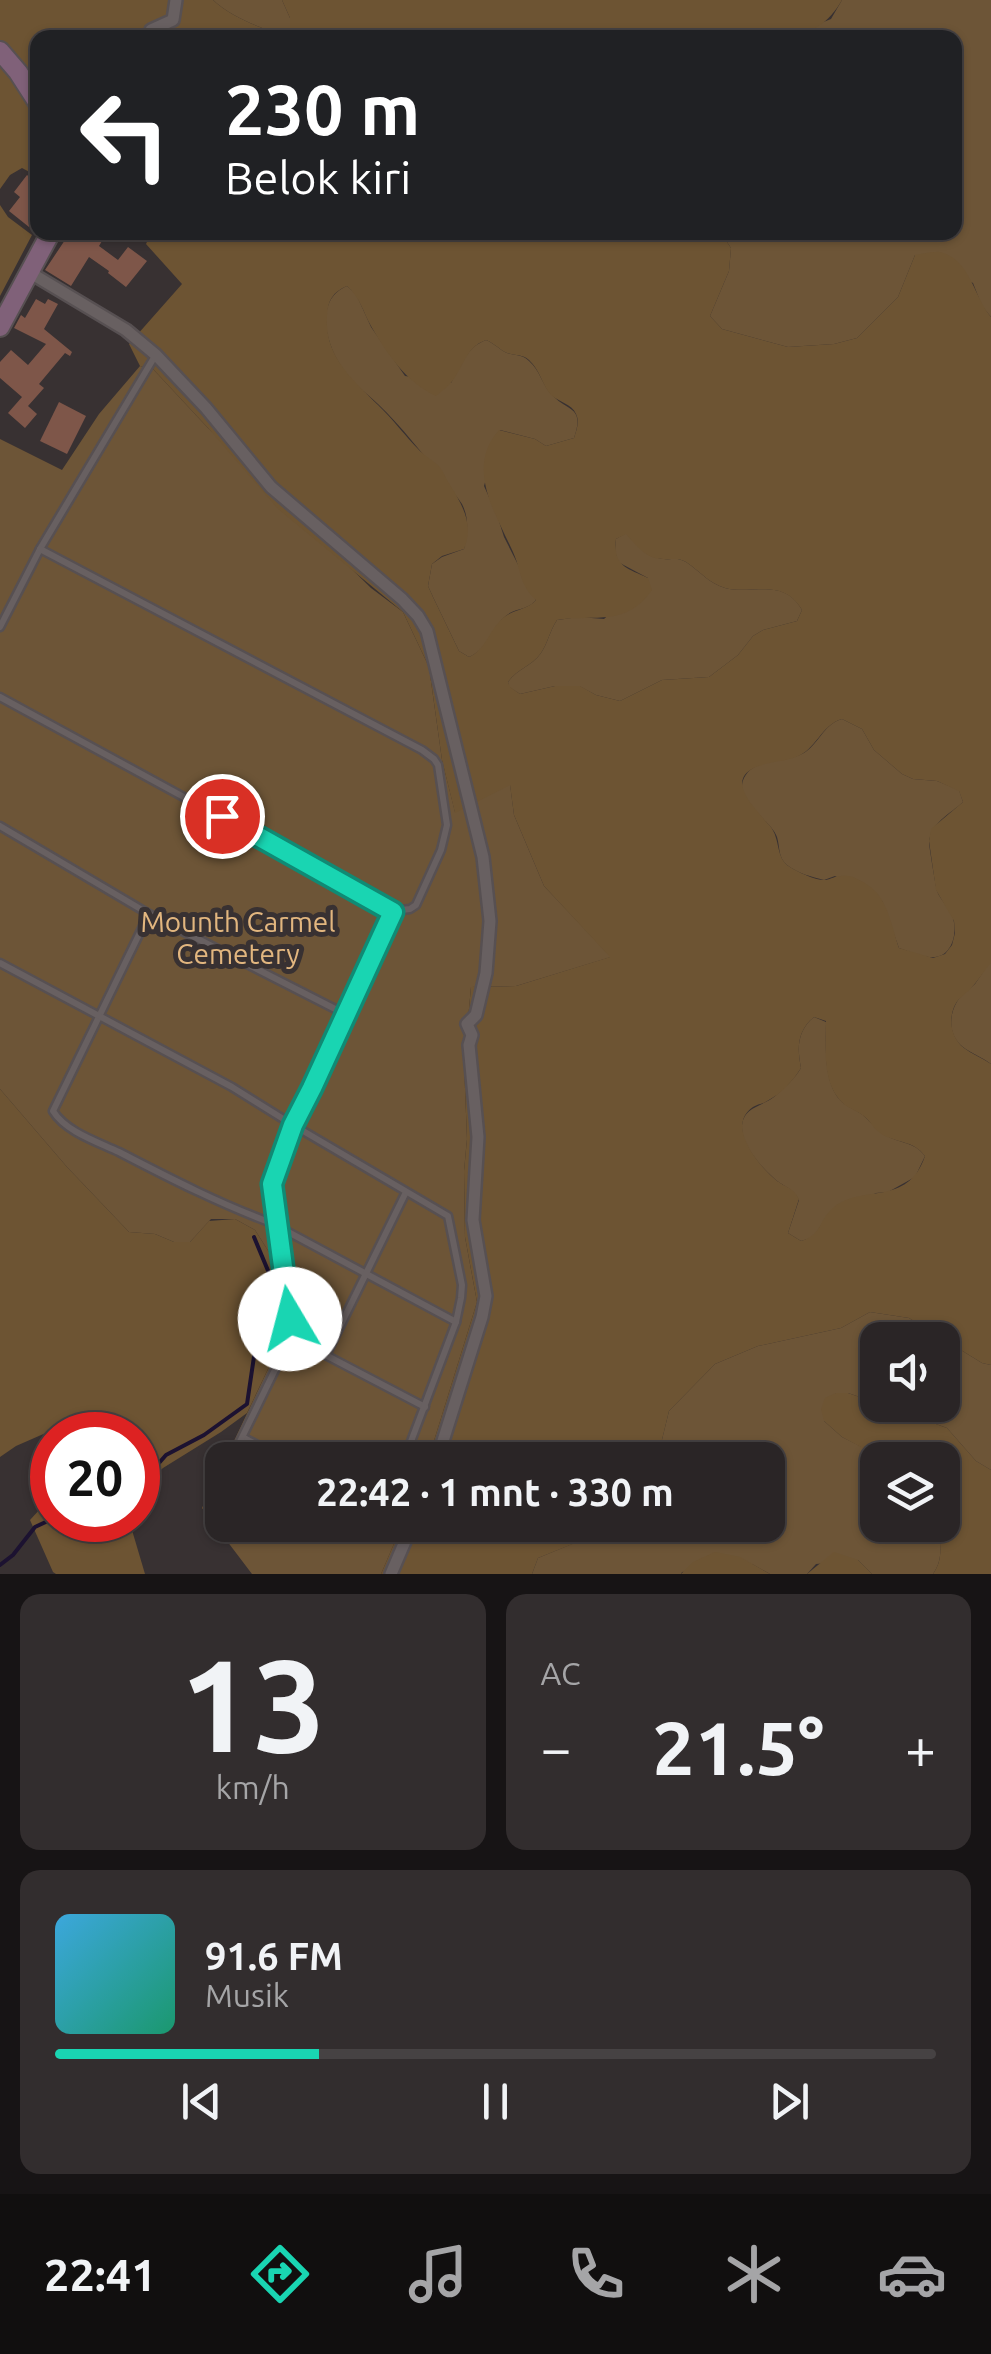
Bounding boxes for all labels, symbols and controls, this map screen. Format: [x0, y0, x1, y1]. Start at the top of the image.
icon: left [60, 70, 190, 200]
text: 230 m [225, 70, 420, 148]
text: Belok kiri [225, 152, 411, 203]
pin [180, 774, 265, 859]
icon: arrive [195, 789, 250, 844]
park label: Mounth Carmel Cemetery [140, 906, 336, 969]
position arrow [238, 1267, 342, 1371]
map controls [860, 1322, 960, 1542]
button: sound [860, 1322, 960, 1422]
speed limit sign: 20 [30, 1412, 160, 1542]
button: layers [860, 1442, 960, 1542]
text: 22:42 · 1 mnt · 330 m [316, 1471, 674, 1513]
text: 13 [179, 1631, 326, 1777]
text: AC [541, 1655, 581, 1691]
text: 21.5° [652, 1705, 824, 1789]
text: − [541, 1717, 572, 1778]
text: + [905, 1717, 936, 1778]
text: km/h [216, 1769, 290, 1805]
text: 91.6 FM [205, 1935, 343, 1977]
text: Musik [205, 1977, 289, 2013]
icon: previous [174, 2074, 229, 2129]
icon: pause [468, 2074, 523, 2129]
icon: next [762, 2074, 817, 2129]
icon: directions [245, 2239, 315, 2309]
icon: music [403, 2239, 473, 2309]
icon: phone [561, 2239, 631, 2309]
icon: climate [719, 2239, 789, 2309]
icon: car [877, 2239, 947, 2309]
text: 22:41 [44, 2249, 157, 2300]

